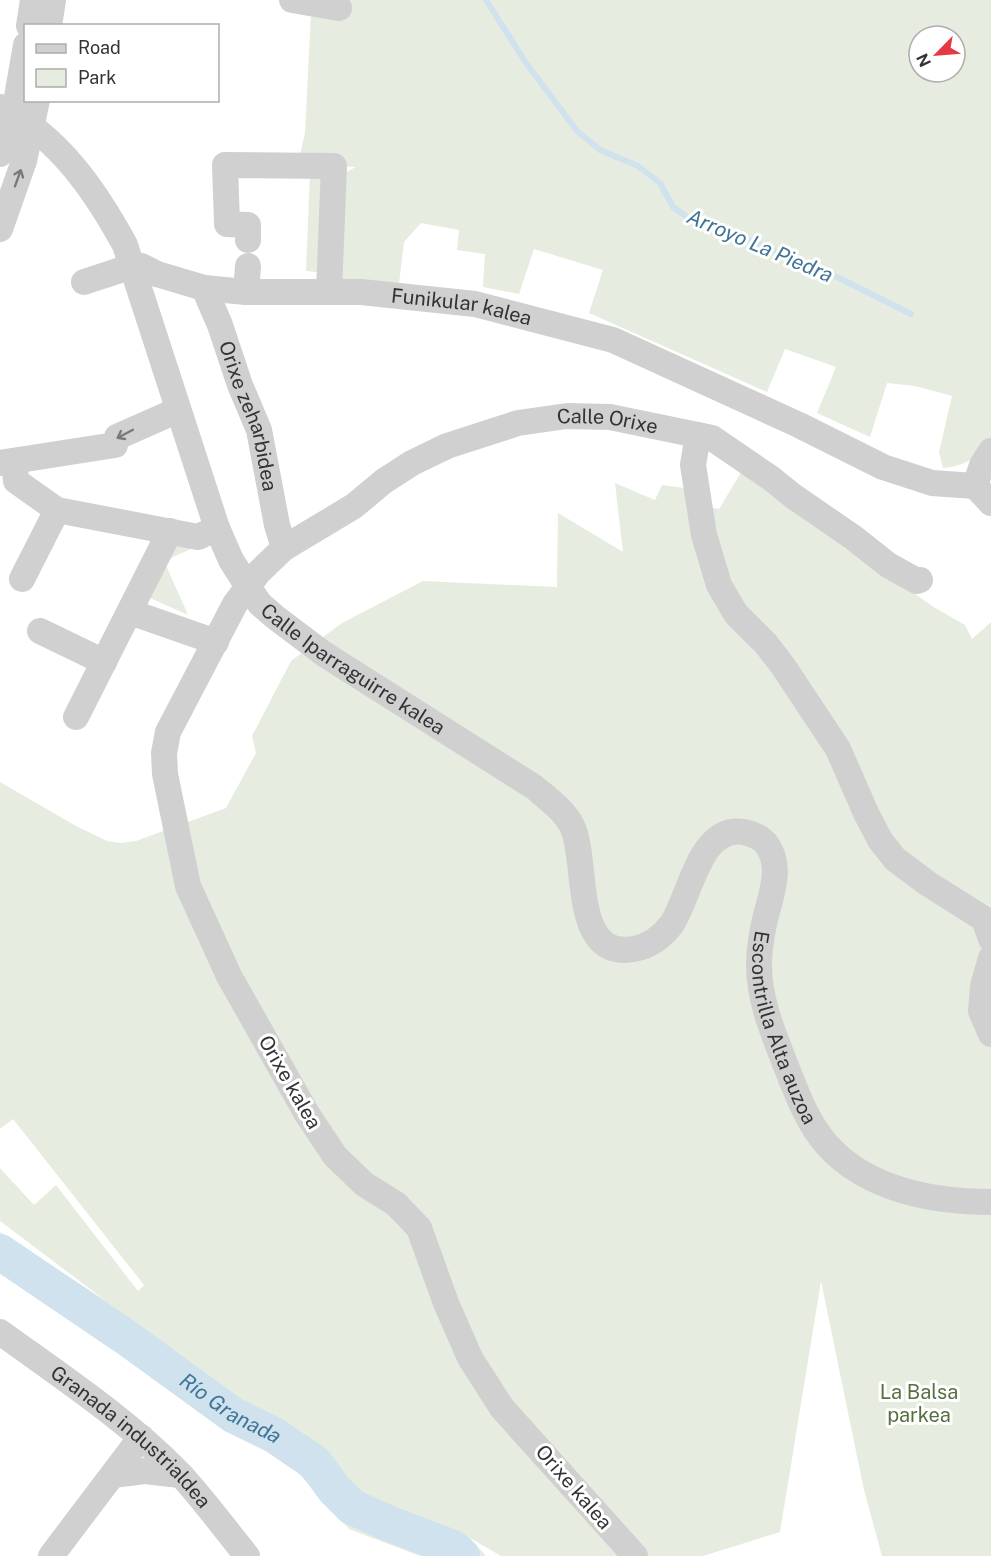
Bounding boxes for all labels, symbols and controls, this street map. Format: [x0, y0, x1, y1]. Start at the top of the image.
legend [24, 24, 219, 102]
north arrow [907, 24, 967, 84]
text: Road [78, 37, 121, 58]
text: N [913, 50, 935, 70]
text: Park [78, 67, 116, 88]
one-way arrow [13, 169, 24, 188]
water label: Arroyo La Piedra [683, 204, 837, 288]
street label: Funikular kalea [390, 283, 534, 330]
street label: Orixe zeharbidea [214, 338, 282, 493]
street label: Calle Orixe [555, 404, 660, 439]
one-way arrow [116, 429, 134, 441]
street label: Calle Iparraguirre kalea [256, 598, 450, 740]
street label: Escontrilla Alta auzoa [747, 929, 822, 1128]
street label: Orixe kalea [254, 1031, 326, 1133]
street label: Granada industrialdea [46, 1360, 216, 1513]
water label: Río Granada [175, 1368, 287, 1449]
park label: La Balsa parkea [880, 1380, 958, 1427]
street label: Orixe kalea [531, 1440, 617, 1534]

